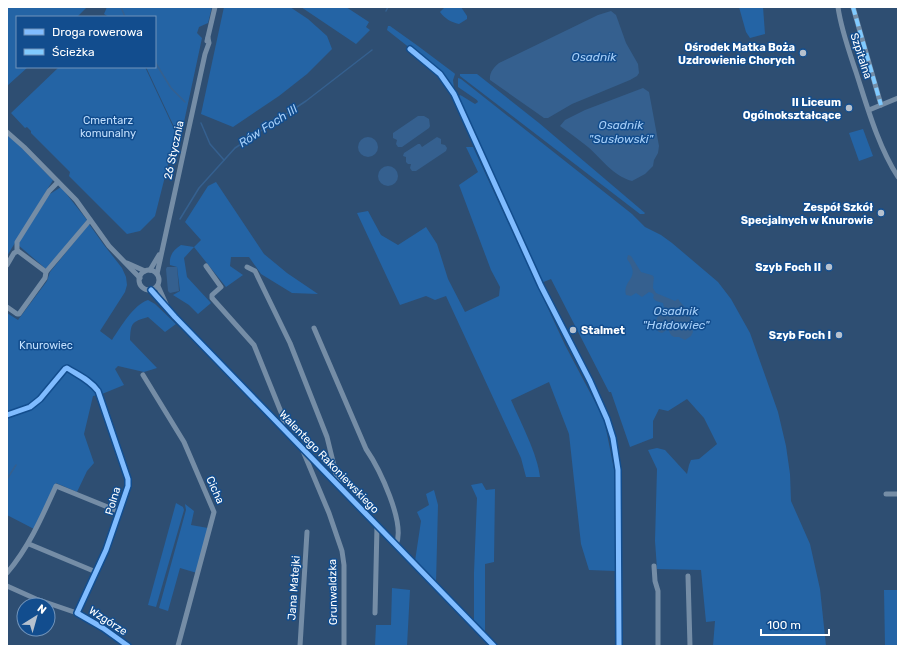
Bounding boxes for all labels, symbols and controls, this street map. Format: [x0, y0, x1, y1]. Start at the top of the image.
legend [16, 16, 156, 68]
text: Droga rowerowa [52, 25, 143, 39]
street label: Szpitalna [847, 31, 875, 81]
place label: Ośrodek Matka Boża Uzdrowienie Chorych [678, 41, 795, 67]
text: Ścieżka [52, 45, 95, 59]
marker: Ośrodek Matka Boża Uzdrowienie Chorych [798, 48, 808, 58]
water label: Osadnik [572, 50, 617, 64]
place label: II Liceum Ogólnokształcące [743, 96, 841, 122]
water label: Rów Foch III [236, 101, 301, 150]
marker: II Liceum Ogólnokształcące [844, 103, 854, 113]
park label: Cmentarz komunalny [80, 114, 136, 140]
water label: Osadnik "Susłowski" [589, 118, 654, 146]
street label: 26 Stycznia [161, 119, 187, 181]
place label: Zespół Szkół Specjalnych w Knurowie [741, 201, 873, 227]
marker: Zespół Szkół Specjalnych w Knurowie [876, 208, 886, 218]
place label: Szyb Foch II [755, 261, 821, 274]
marker: Szyb Foch II [824, 262, 834, 272]
water label: Osadnik "Hałdowiec" [642, 304, 710, 332]
place label: Stalmet [581, 324, 625, 337]
marker: Stalmet [568, 325, 578, 335]
place label: Szyb Foch I [769, 329, 831, 342]
marker: Szyb Foch I [834, 330, 844, 340]
park label: Knurowiec [19, 339, 73, 352]
street label: Walentego Rakoniewskiego [276, 408, 382, 516]
street label: Cicha [203, 474, 227, 506]
street label: Polna [103, 485, 123, 517]
street label: Jana Matejki [285, 555, 303, 621]
street label: Grunwaldzka [326, 559, 340, 625]
north arrow [16, 597, 56, 637]
text: N [35, 602, 49, 617]
street label: Wzgórze [86, 604, 130, 638]
scale bar [761, 611, 829, 637]
text: 100 m [767, 618, 801, 632]

